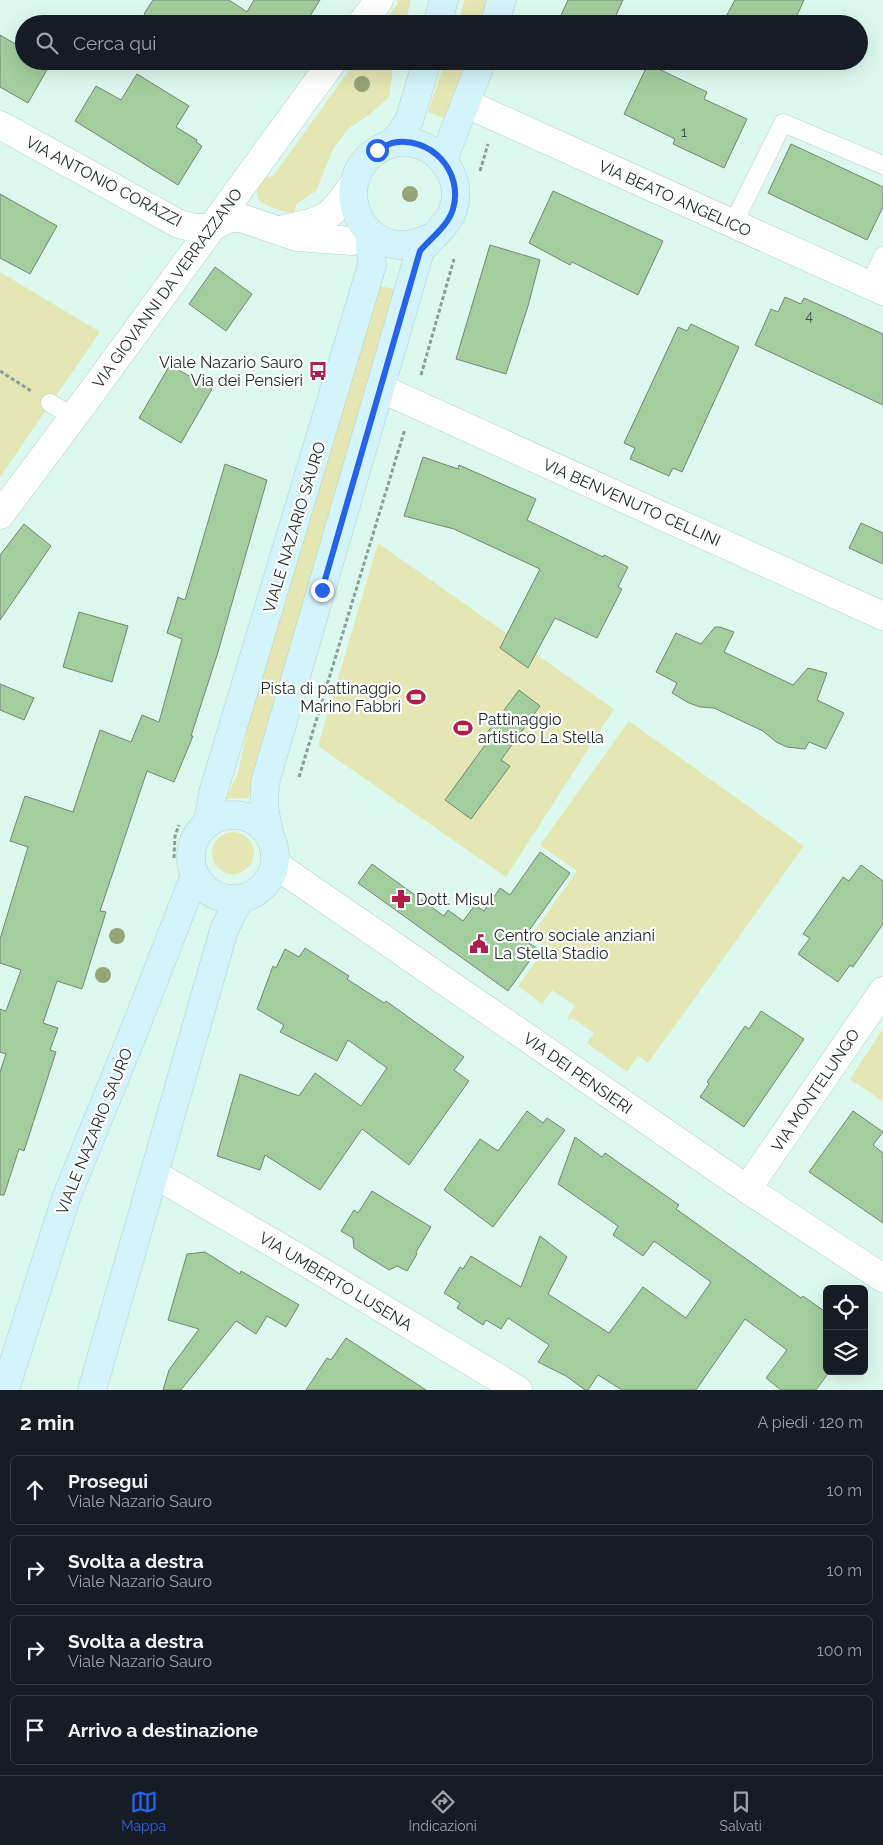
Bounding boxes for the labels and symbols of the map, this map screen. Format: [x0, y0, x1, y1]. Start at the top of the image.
house number: 1 [681, 124, 687, 140]
street label: VIA ANTONIO CORAZZI [23, 132, 185, 231]
route start [366, 139, 389, 162]
street label: VIA BEATO ANGELICO [596, 156, 754, 241]
street label: VIA GIOVANNI DA VERRAZZANO [89, 185, 246, 392]
house number: 4 [805, 308, 813, 324]
place label: Viale Nazario Sauro Via dei Pensieri [159, 353, 303, 390]
bus stop icon: Viale Nazario Sauro Via dei Pensieri [307, 360, 329, 382]
street label: VIALE NAZARIO SAURO [259, 439, 330, 615]
street label: VIA BENVENUTO CELLINI [540, 455, 723, 550]
route end [311, 579, 334, 602]
place label: Pista di pattinaggio Marino Fabbri [261, 679, 401, 716]
sports icon: Pista di pattinaggio Marino Fabbri [405, 686, 427, 708]
place label: Pattinaggio artistico La Stella [478, 710, 604, 747]
sports icon: Pattinaggio artistico La Stella [452, 717, 474, 739]
pharmacy icon: Dott. Misul [390, 888, 412, 910]
place label: Dott. Misul [416, 890, 494, 909]
place label: Centro sociale anziani La Stella Stadio [494, 926, 655, 963]
public building icon: Centro sociale anziani La Stella Stadio [468, 933, 490, 955]
street label: VIA MONTELUNGO [767, 1025, 864, 1155]
street label: VIA DEI PENSIERI [520, 1029, 636, 1118]
street label: VIALE NAZARIO SAURO [52, 1045, 137, 1217]
street label: VIA UMBERTO LUSENA [256, 1228, 416, 1335]

